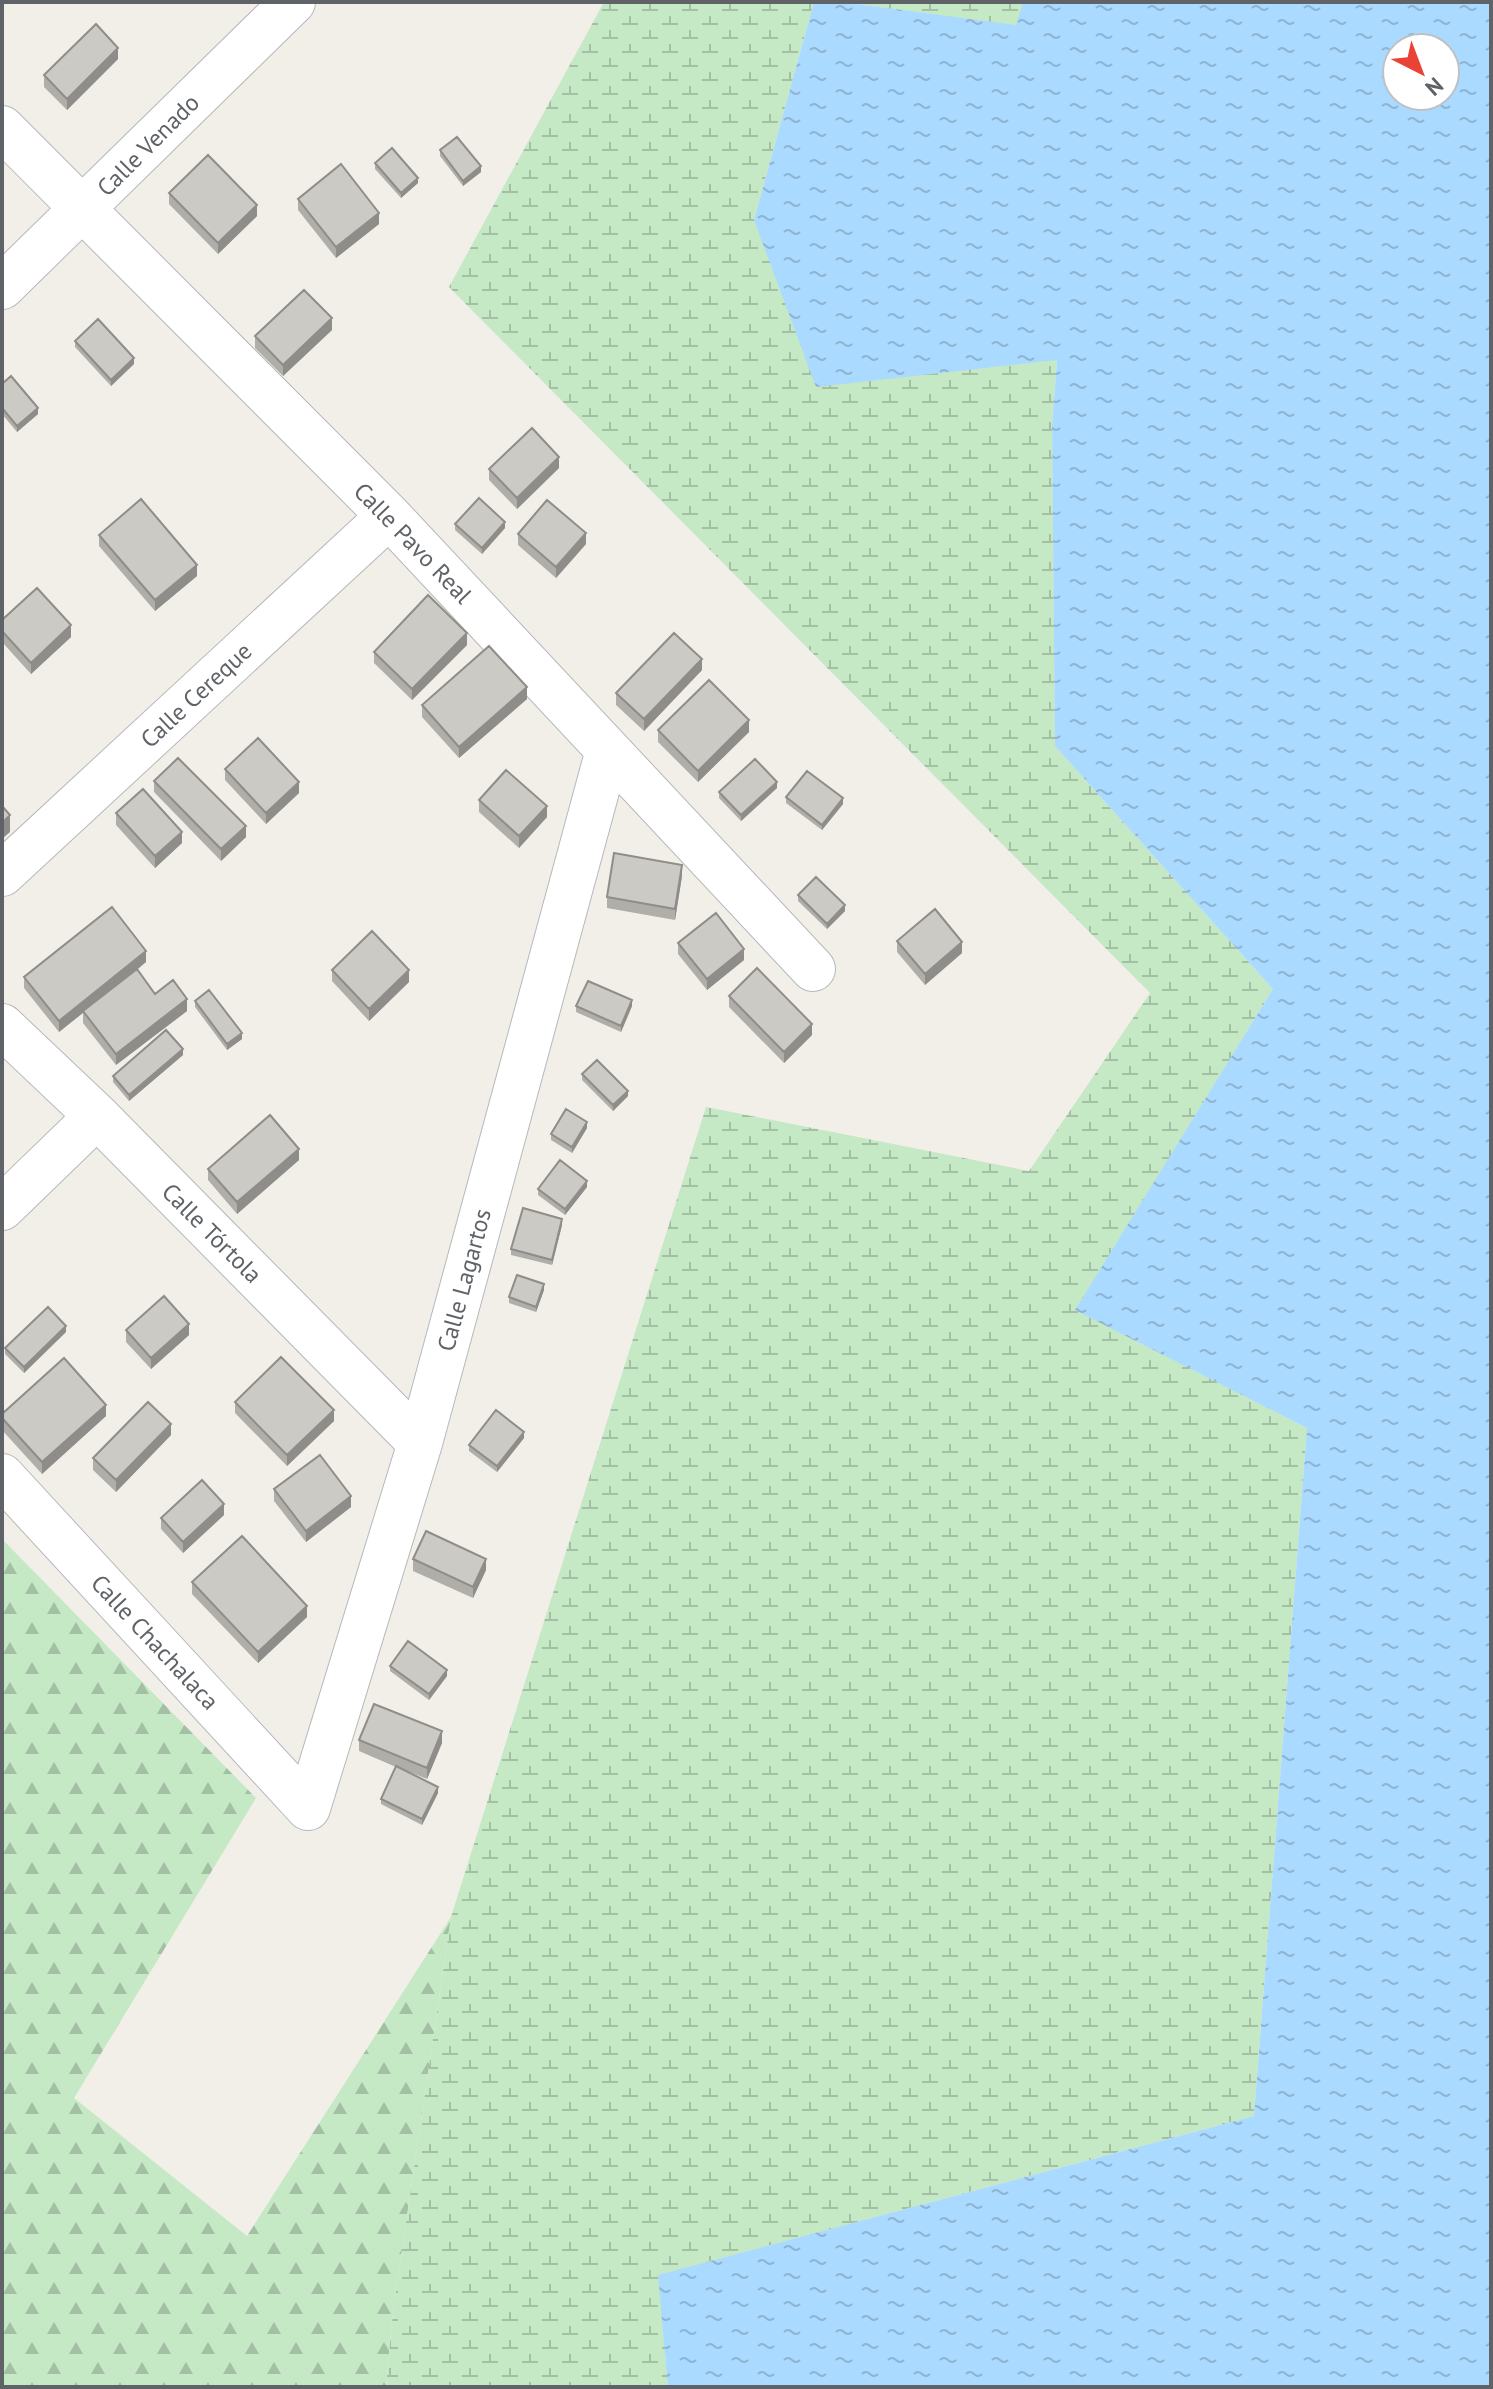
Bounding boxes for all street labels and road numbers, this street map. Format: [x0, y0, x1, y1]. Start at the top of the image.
street label: Calle Venado [90, 87, 206, 203]
street label: Calle Pavo Real [347, 476, 479, 610]
street label: Calle Cereque [134, 636, 258, 754]
street label: Calle Tórtola [155, 1176, 269, 1290]
street label: Calle Lagartos [430, 1205, 498, 1355]
street label: Calle Chachalaca [84, 1568, 226, 1716]

